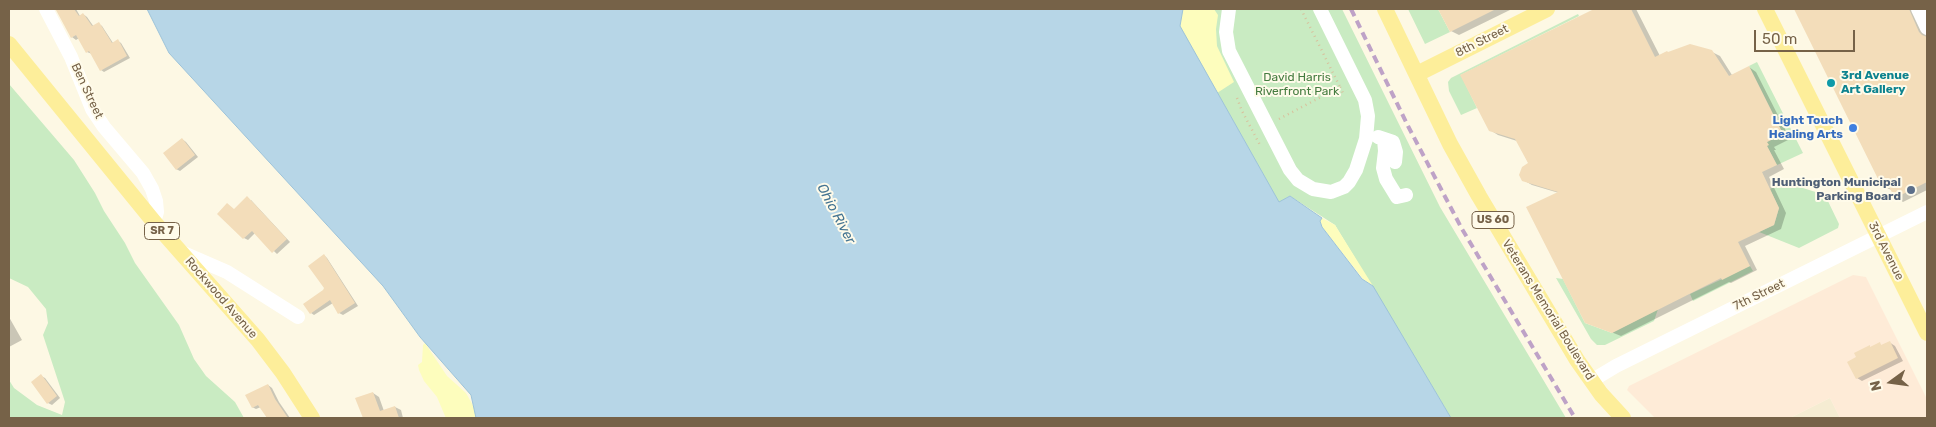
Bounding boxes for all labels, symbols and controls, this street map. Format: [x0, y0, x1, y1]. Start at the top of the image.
scale bar [1756, 20, 1857, 52]
street label: 8th Street [1453, 22, 1511, 60]
text: 50 m [1762, 30, 1797, 48]
street label: Ben Street [68, 61, 106, 121]
place label: 3rd Avenue Art Gallery [1841, 69, 1909, 97]
park label: David Harris Riverfront Park [1255, 71, 1339, 99]
marker: 3rd Avenue Art Gallery [1825, 77, 1837, 89]
place label: Light Touch Healing Arts [1769, 114, 1843, 142]
marker: Light Touch Healing Arts [1847, 122, 1859, 134]
place label: Huntington Municipal Parking Board [1772, 176, 1901, 204]
water label: Ohio River [813, 181, 859, 247]
marker: Huntington Municipal Parking Board [1905, 184, 1917, 196]
road number: US 60 [1472, 212, 1514, 228]
street label: 3rd Avenue [1865, 219, 1907, 283]
road number: SR 7 [144, 222, 180, 240]
street label: Veterans Memorial Boulevard [1499, 237, 1597, 383]
street label: Rockwood Avenue [182, 254, 260, 342]
street label: 7th Street [1731, 276, 1787, 314]
north arrow [1866, 357, 1916, 407]
text: N [1866, 379, 1885, 393]

